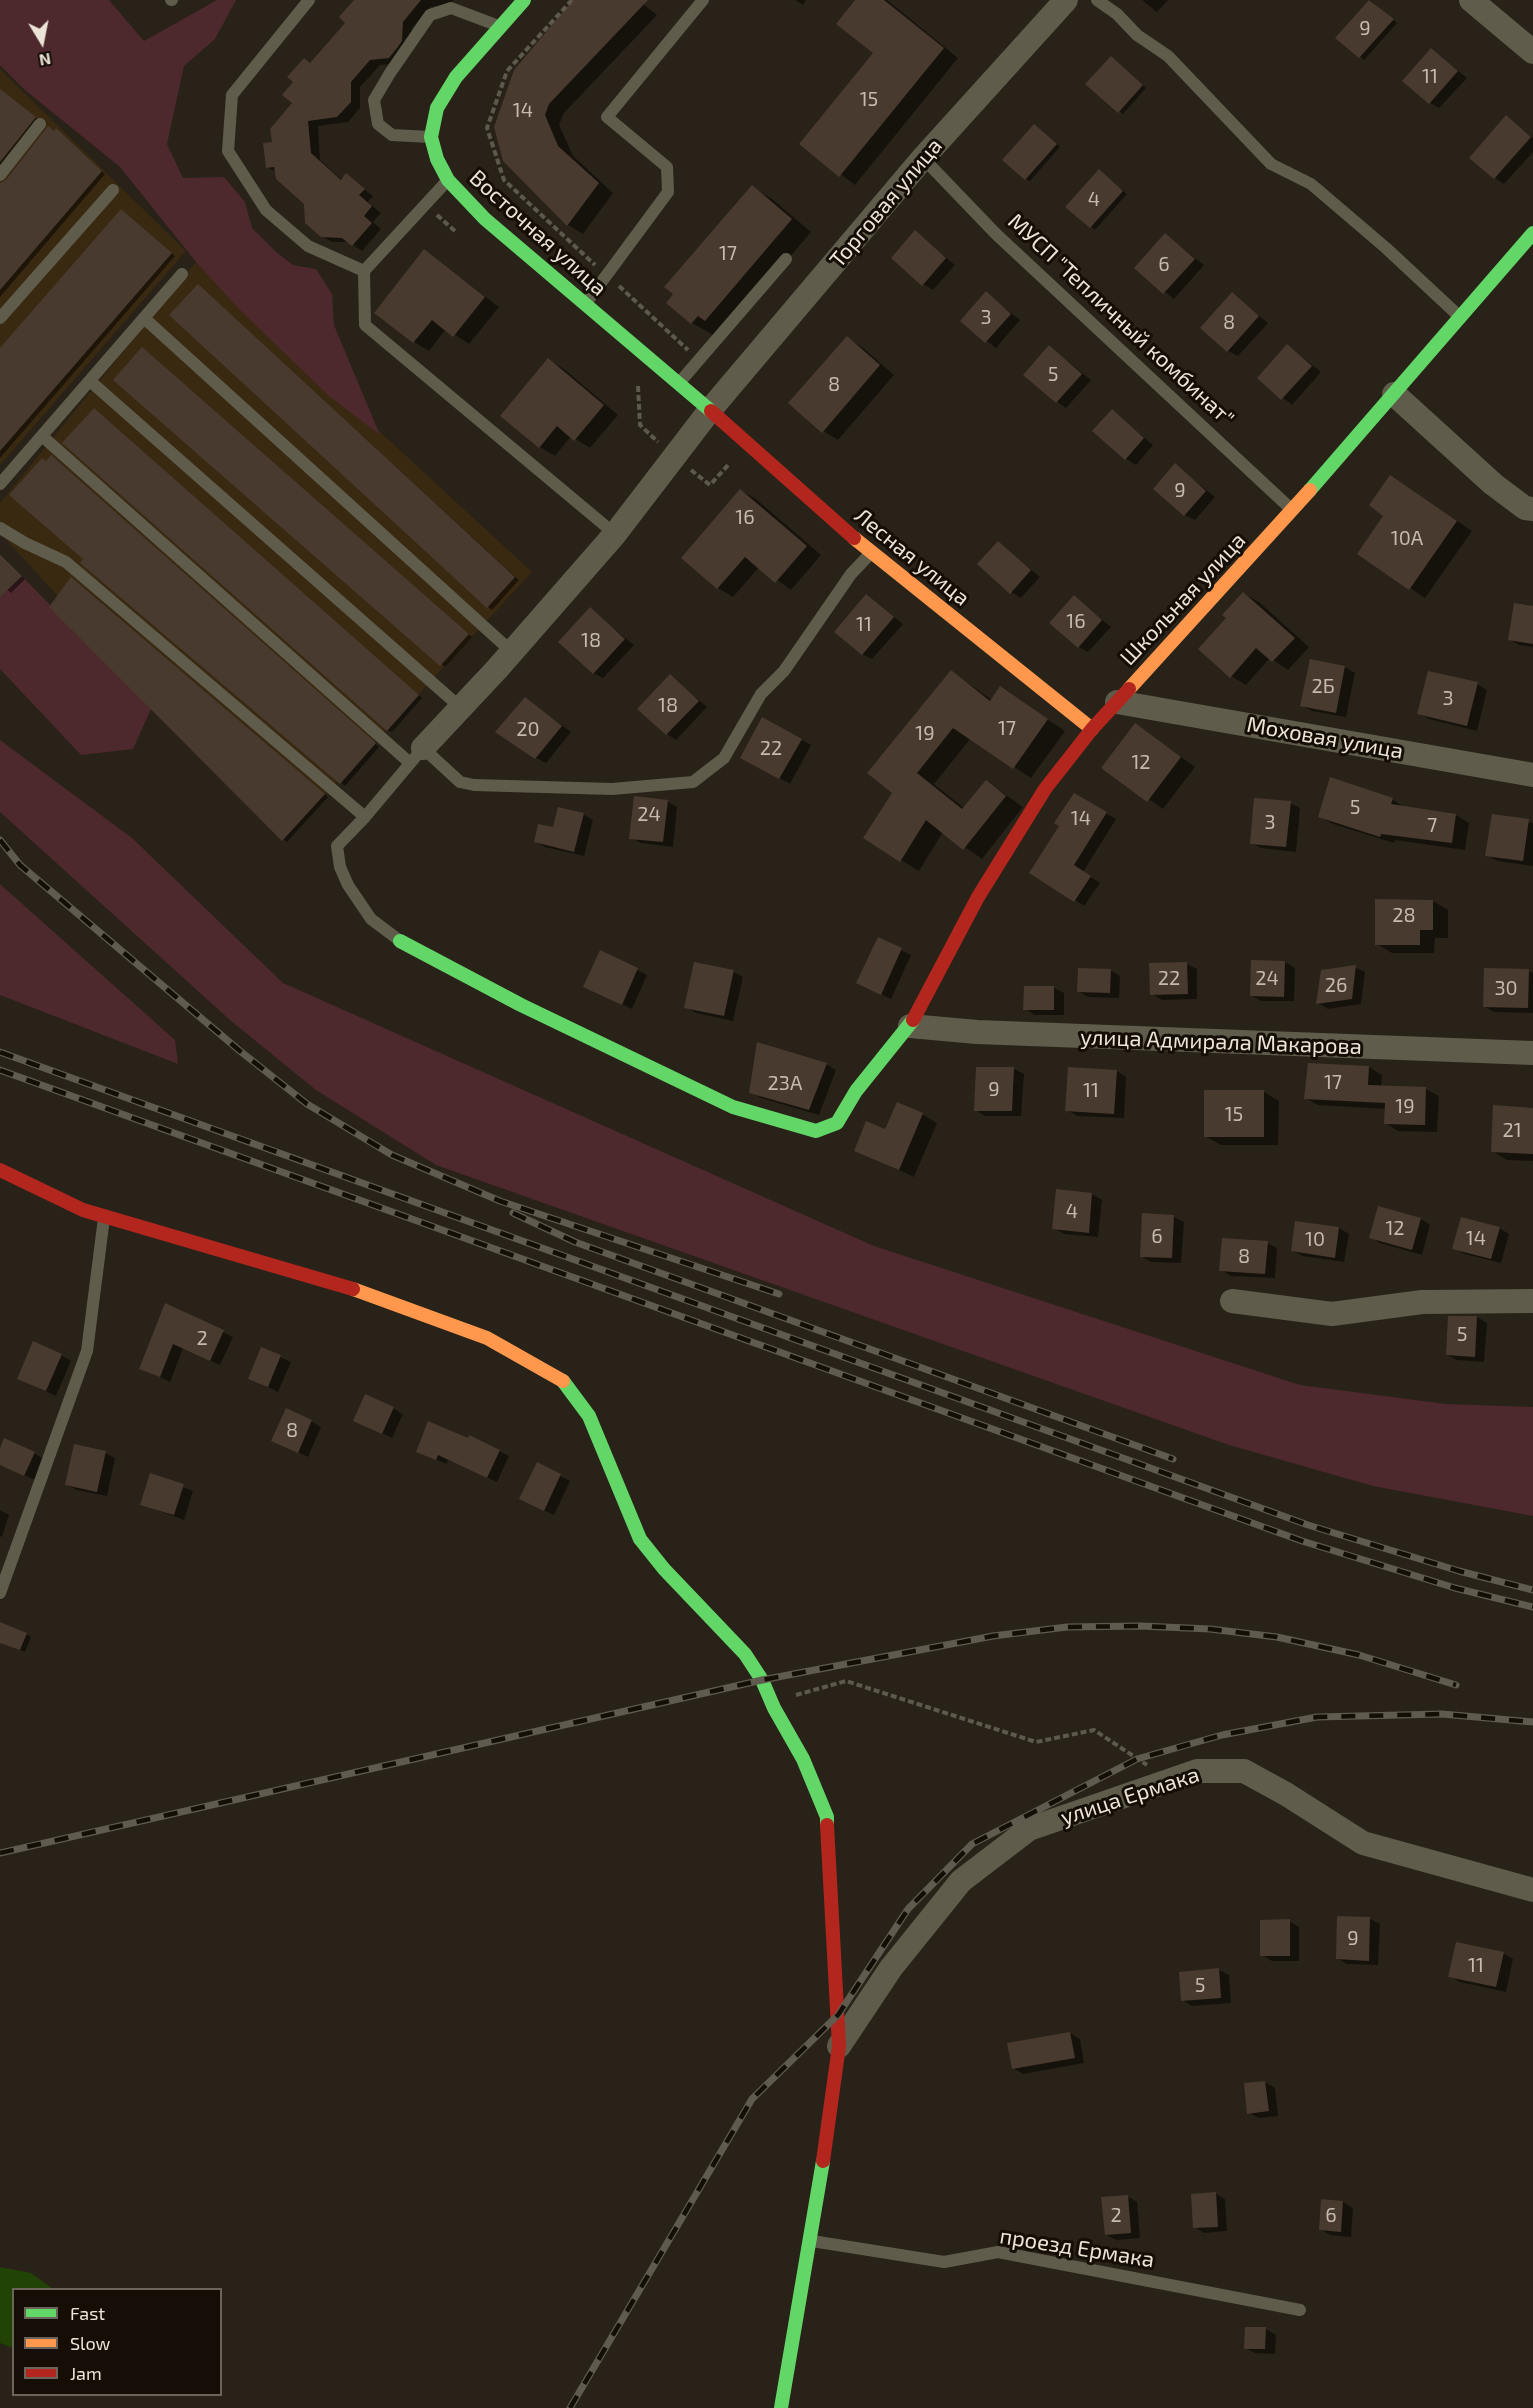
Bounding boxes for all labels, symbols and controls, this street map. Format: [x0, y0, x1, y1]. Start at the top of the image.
north arrow [12, 12, 72, 72]
house number: 9 [1359, 16, 1371, 40]
text: N [38, 50, 53, 71]
house number: 11 [1422, 64, 1438, 88]
house number: 15 [860, 87, 878, 111]
house number: 14 [513, 98, 533, 122]
street label: Торговая улица [824, 133, 948, 273]
street label: Восточная улица [464, 165, 612, 301]
house number: 4 [1088, 187, 1100, 211]
street label: МУСП "Тепличный комбинат" [1002, 208, 1240, 432]
house number: 17 [719, 241, 737, 265]
house number: 6 [1158, 252, 1170, 276]
house number: 3 [980, 305, 992, 329]
house number: 8 [1223, 310, 1235, 334]
house number: 5 [1048, 362, 1058, 386]
house number: 8 [828, 372, 840, 396]
house number: 9 [1174, 478, 1186, 502]
street label: Лесная улица [849, 503, 975, 611]
house number: 16 [735, 505, 755, 529]
house number: 10А [1391, 526, 1423, 550]
street label: Школьная улица [1115, 527, 1251, 671]
house number: 16 [1066, 609, 1086, 633]
house number: 11 [856, 612, 872, 636]
house number: 18 [581, 628, 601, 652]
house number: 2Б [1311, 674, 1335, 698]
house number: 3 [1442, 686, 1454, 710]
house number: 18 [658, 693, 678, 717]
street label: Моховая улица [1245, 711, 1405, 765]
house number: 17 [998, 716, 1016, 740]
house number: 20 [516, 717, 540, 741]
house number: 19 [915, 721, 935, 745]
house number: 22 [760, 736, 782, 760]
house number: 12 [1131, 750, 1151, 774]
house number: 5 [1350, 795, 1360, 819]
house number: 24 [637, 802, 661, 826]
house number: 14 [1071, 806, 1091, 830]
house number: 3 [1264, 810, 1276, 834]
house number: 7 [1427, 813, 1437, 837]
house number: 28 [1392, 903, 1416, 927]
house number: 22 [1158, 966, 1180, 990]
house number: 24 [1255, 966, 1279, 990]
house number: 26 [1325, 973, 1347, 997]
house number: 30 [1494, 976, 1518, 1000]
street label: улица Адмирала Макарова [1080, 1024, 1362, 1060]
house number: 17 [1324, 1070, 1342, 1094]
house number: 23А [768, 1071, 802, 1095]
house number: 9 [988, 1077, 1000, 1101]
house number: 11 [1083, 1078, 1099, 1102]
house number: 19 [1395, 1094, 1415, 1118]
house number: 15 [1225, 1102, 1243, 1126]
house number: 21 [1502, 1118, 1522, 1142]
house number: 4 [1066, 1199, 1078, 1223]
house number: 12 [1385, 1216, 1405, 1240]
house number: 6 [1151, 1224, 1163, 1248]
house number: 14 [1466, 1226, 1486, 1250]
house number: 10 [1305, 1227, 1325, 1251]
house number: 8 [1238, 1244, 1250, 1268]
house number: 5 [1457, 1322, 1467, 1346]
house number: 2 [196, 1326, 208, 1350]
house number: 8 [286, 1418, 298, 1442]
street label: улица Ермака [1057, 1761, 1203, 1831]
house number: 9 [1347, 1926, 1359, 1950]
house number: 11 [1468, 1953, 1484, 1977]
house number: 5 [1195, 1973, 1205, 1997]
house number: 2 [1110, 2203, 1122, 2227]
house number: 6 [1325, 2203, 1337, 2227]
street label: проезд Ермака [998, 2223, 1156, 2273]
legend [12, 2288, 222, 2396]
text: Fast [70, 2302, 105, 2324]
text: Slow [70, 2332, 110, 2354]
text: Jam [70, 2362, 102, 2384]

